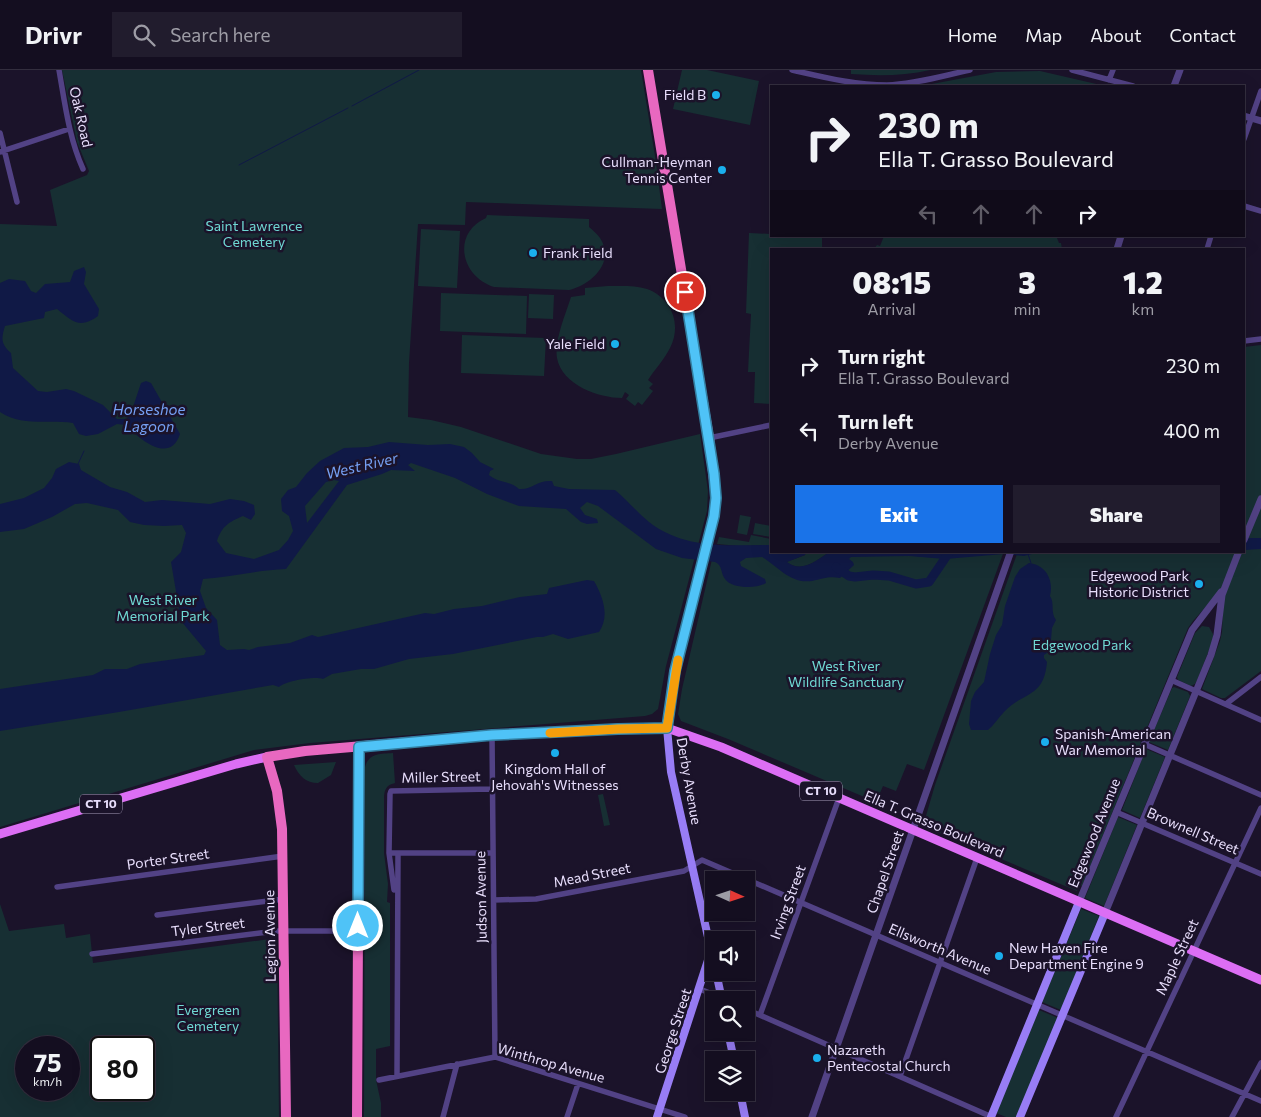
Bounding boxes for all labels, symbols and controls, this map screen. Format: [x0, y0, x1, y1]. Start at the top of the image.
search box [112, 12, 462, 57]
text: Drivr [25, 20, 82, 49]
icon: search [130, 21, 158, 49]
text: Search here [170, 23, 271, 46]
text: Home [948, 24, 997, 46]
text: Map [1025, 24, 1062, 46]
text: About [1090, 24, 1142, 46]
text: Contact [1170, 24, 1236, 46]
street label: Oak Road [66, 85, 97, 149]
place label: Field B [664, 86, 706, 103]
marker: Field B [710, 89, 722, 101]
text: 230 m [878, 102, 979, 145]
icon: right [795, 105, 860, 170]
text: Ella T. Grasso Boulevard [878, 145, 1114, 172]
place label: Cullman-Heyman Tennis Center [602, 153, 712, 186]
marker: Cullman-Heyman Tennis Center [716, 164, 728, 176]
icon: left [914, 200, 942, 228]
icon: ahead [967, 200, 995, 228]
icon: ahead [1020, 200, 1048, 228]
icon: right [1073, 200, 1101, 228]
park label: Saint Lawrence Cemetery [205, 217, 303, 250]
place label: Frank Field [543, 244, 613, 261]
marker: Frank Field [527, 247, 539, 259]
text: 08:15 [852, 263, 931, 300]
text: 3 [1018, 263, 1036, 300]
text: 1.2 [1123, 263, 1163, 300]
pin [664, 271, 706, 313]
icon: arrive [671, 278, 699, 306]
text: Arrival [868, 299, 916, 318]
text: min [1013, 299, 1041, 318]
text: km [1132, 299, 1154, 318]
place label: Yale Field [546, 335, 605, 352]
marker: Yale Field [609, 338, 621, 350]
text: Turn right [838, 345, 925, 368]
icon: right [795, 352, 823, 380]
text: 230 m [1166, 354, 1220, 377]
text: Ella T. Grasso Boulevard [838, 368, 1009, 387]
water label: Horseshoe Lagoon [113, 400, 186, 435]
text: Turn left [838, 410, 913, 433]
icon: left [795, 417, 823, 445]
text: 400 m [1164, 419, 1220, 442]
text: Derby Avenue [838, 433, 939, 452]
water label: West River [324, 448, 401, 482]
button: Exit [795, 485, 1003, 543]
button: Share [1013, 485, 1220, 543]
place label: Edgewood Park Historic District [1088, 567, 1189, 600]
marker: Edgewood Park Historic District [1193, 578, 1205, 590]
park label: West River Memorial Park [116, 591, 210, 624]
park label: Edgewood Park [1033, 636, 1132, 653]
park label: West River Wildlife Sanctuary [788, 657, 904, 690]
place label: Spanish-American War Memorial [1055, 725, 1171, 758]
street label: Derby Avenue [673, 736, 706, 826]
marker: Spanish-American War Memorial [1039, 736, 1051, 748]
marker: Kingdom Hall of Jehovah's Witnesses [549, 747, 561, 759]
place label: Kingdom Hall of Jehovah's Witnesses [491, 760, 619, 793]
street label: Miller Street [401, 767, 481, 786]
street label: Edgewood Avenue [1064, 776, 1123, 890]
road number: CT 10 [800, 781, 842, 800]
street label: Ella T. Grasso Boulevard [862, 786, 1007, 861]
road number: CT 10 [80, 794, 122, 814]
street label: Brownell Street [1145, 803, 1242, 858]
street label: Chapel Street [862, 828, 907, 915]
street label: Porter Street [125, 844, 211, 873]
street label: Judson Avenue [471, 851, 490, 943]
street label: Mead Street [552, 859, 632, 890]
street label: Irving Street [766, 862, 809, 941]
north arrow [705, 871, 755, 921]
map controls [705, 871, 755, 1101]
street label: Legion Avenue [260, 890, 279, 982]
position arrow [331, 899, 383, 951]
street label: Tyler Street [170, 914, 246, 939]
street label: Maple Street [1152, 916, 1202, 998]
street label: Ellsworth Avenue [886, 919, 994, 978]
button: sound [705, 931, 755, 981]
place label: New Haven Fire Department Engine 9 [1009, 939, 1144, 972]
marker: New Haven Fire Department Engine 9 [993, 950, 1005, 962]
street label: George Street [651, 986, 694, 1076]
button: search [705, 991, 755, 1041]
park label: Evergreen Cemetery [176, 1001, 240, 1034]
speed limit sign: 80 [90, 1036, 155, 1101]
street label: Winthrop Avenue [495, 1039, 607, 1086]
place label: Nazareth Pentecostal Church [827, 1041, 950, 1074]
text: 75 [33, 1047, 62, 1077]
button: layers [705, 1051, 755, 1101]
marker: Nazareth Pentecostal Church [811, 1052, 823, 1064]
text: km/h [33, 1074, 62, 1088]

